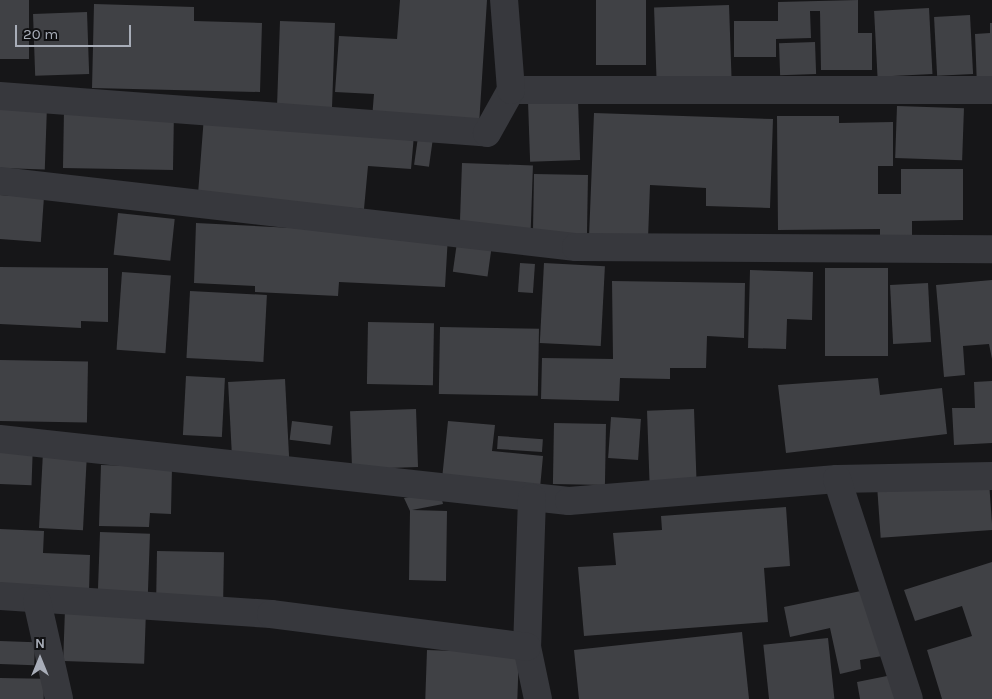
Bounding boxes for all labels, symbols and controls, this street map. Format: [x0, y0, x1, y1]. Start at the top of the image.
scale bar [18, 15, 134, 47]
text: 20 m [23, 25, 58, 43]
north arrow [15, 634, 65, 684]
text: N [35, 635, 45, 652]

